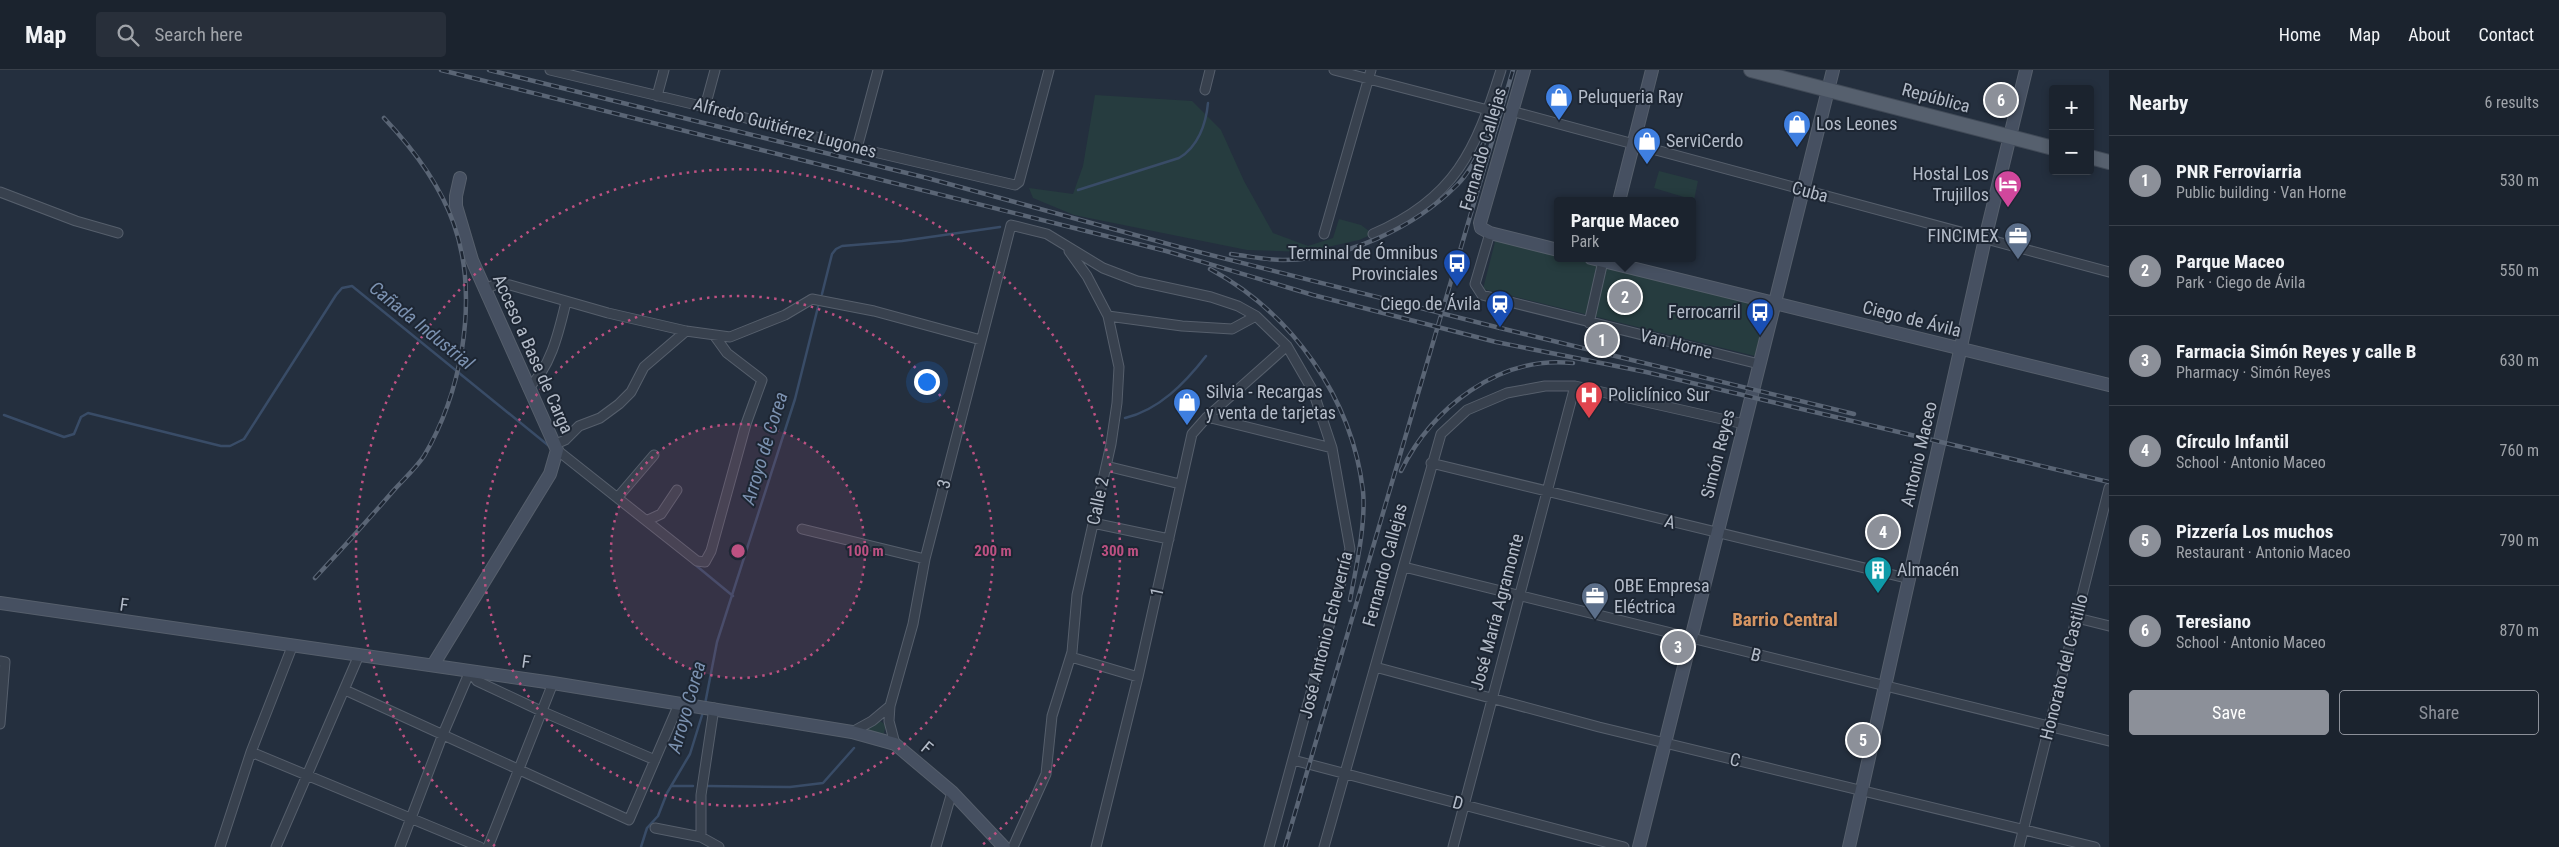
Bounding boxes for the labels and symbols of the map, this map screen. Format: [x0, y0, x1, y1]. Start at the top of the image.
street label: República [1900, 78, 1972, 117]
pin: 6 [1985, 81, 2017, 119]
shop icon: Peluqueria Ray [1544, 82, 1574, 121]
street label: Fernando Callejas [1455, 85, 1510, 213]
place label: Peluqueria Ray [1578, 86, 1684, 107]
street label: Alfredo Guitiérrez Lugones [691, 93, 879, 162]
shop icon: Los Leones [1782, 109, 1812, 148]
place label: Los Leones [1816, 113, 1897, 134]
shop icon: ServiCerdo [1632, 126, 1662, 165]
place label: ServiCerdo [1666, 130, 1743, 151]
place label: Hostal Los Trujillos [1913, 163, 1989, 205]
hotel icon: Hostal Los Trujillos [1993, 169, 2023, 208]
street label: Cuba [1790, 177, 1830, 206]
office icon: FINCIMEX [2003, 221, 2033, 260]
place label: FINCIMEX [1928, 225, 1999, 246]
place label: Terminal de Ómnibus Provinciales [1288, 242, 1438, 284]
bus stop icon: Terminal de Ómnibus Provinciales [1442, 248, 1472, 287]
street label: Acceso a Base de Carga [489, 271, 578, 437]
water label: Cañada Industrial [365, 276, 479, 375]
pin: 2 [1609, 278, 1641, 316]
station icon: Ciego de Ávila [1485, 289, 1515, 328]
place label: Ciego de Ávila [1380, 293, 1481, 314]
street label: Ciego de Ávila [1861, 296, 1964, 341]
bus stop icon: Ferrocarril [1745, 297, 1775, 336]
place label: Ferrocarril [1668, 301, 1741, 322]
pin: 1 [1586, 321, 1618, 359]
street label: Van Horne [1638, 324, 1715, 363]
your location [914, 369, 940, 395]
hospital icon: Policlínico Sur [1574, 380, 1604, 419]
place label: Silvia - Recargas y venta de tarjetas [1206, 381, 1336, 423]
place label: Policlínico Sur [1608, 384, 1710, 405]
shop icon: Silvia - Recargas y venta de tarjetas [1172, 387, 1202, 426]
water label: Arroyo de Corea [736, 389, 793, 508]
street label: Antonio Maceo [1896, 399, 1941, 509]
street label: Simón Reyes [1696, 407, 1739, 500]
street label: Calle 2 [1082, 475, 1113, 527]
street label: 3 [932, 477, 955, 491]
street label: Fernando Callejas [1358, 501, 1411, 629]
street label: A [1663, 510, 1678, 533]
pin: 4 [1867, 513, 1899, 551]
street label: José María Agramonte [1466, 531, 1528, 692]
centre of rings [729, 542, 747, 560]
text: 100 m [846, 542, 884, 560]
text: 200 m [974, 542, 1012, 560]
text: 300 m [1101, 542, 1139, 560]
street label: José Antonio Echeverría [1295, 549, 1356, 721]
building icon: Almacén [1863, 555, 1893, 594]
place label: Almacén [1897, 559, 1959, 580]
place label: OBE Empresa Eléctrica [1614, 575, 1710, 617]
office icon: OBE Empresa Eléctrica [1580, 581, 1610, 620]
street label: 1 [1145, 585, 1168, 598]
street label: Honorato del Castillo [2035, 592, 2092, 742]
street label: F [118, 594, 130, 616]
district label: Barrio Central [1732, 608, 1838, 631]
pin: 3 [1662, 628, 1694, 666]
street label: B [1749, 643, 1763, 666]
street label: F [520, 651, 532, 673]
water label: Arroyo Corea [662, 659, 711, 757]
pin: 5 [1847, 721, 1879, 759]
street label: F [917, 737, 938, 759]
street label: C [1728, 748, 1742, 771]
street label: D [1450, 791, 1466, 814]

